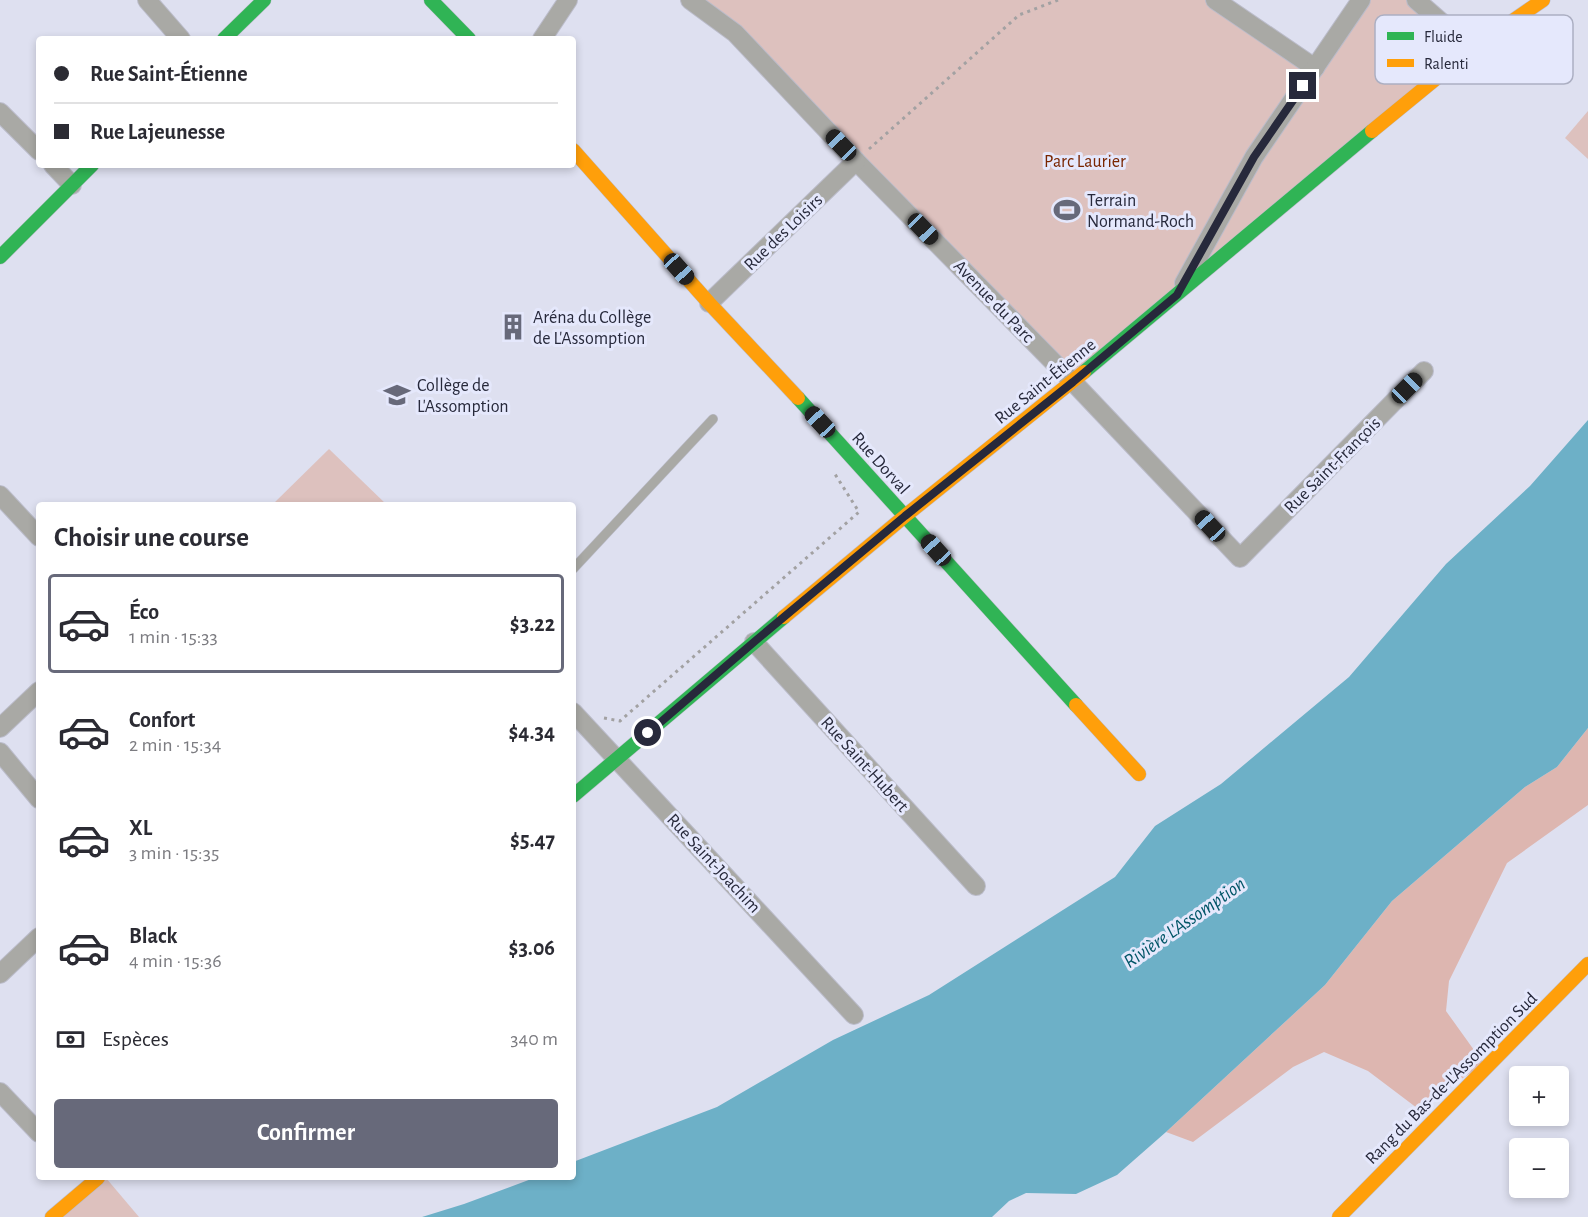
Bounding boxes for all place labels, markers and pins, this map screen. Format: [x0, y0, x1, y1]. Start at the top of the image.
place label: Terrain Normand-Roch [1087, 192, 1194, 231]
sports icon: Terrain Normand-Roch [1052, 195, 1082, 225]
place label: Aréna du Collège de L'Assomption [533, 309, 651, 348]
building icon: Aréna du Collège de L'Assomption [498, 312, 528, 342]
place label: Collège de L'Assomption [417, 377, 509, 416]
school or university icon: Collège de L'Assomption [382, 380, 412, 410]

